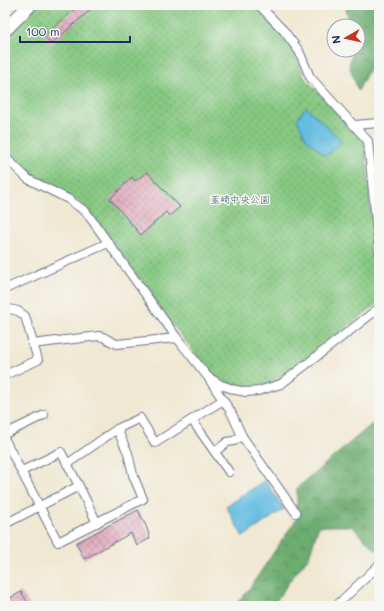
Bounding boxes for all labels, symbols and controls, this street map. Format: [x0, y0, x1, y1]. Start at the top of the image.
scale bar [20, 18, 130, 44]
north arrow [326, 18, 366, 58]
text: 100 m [26, 23, 60, 39]
text: N [328, 34, 344, 45]
park label: 韮崎中央公園 [210, 192, 270, 206]

